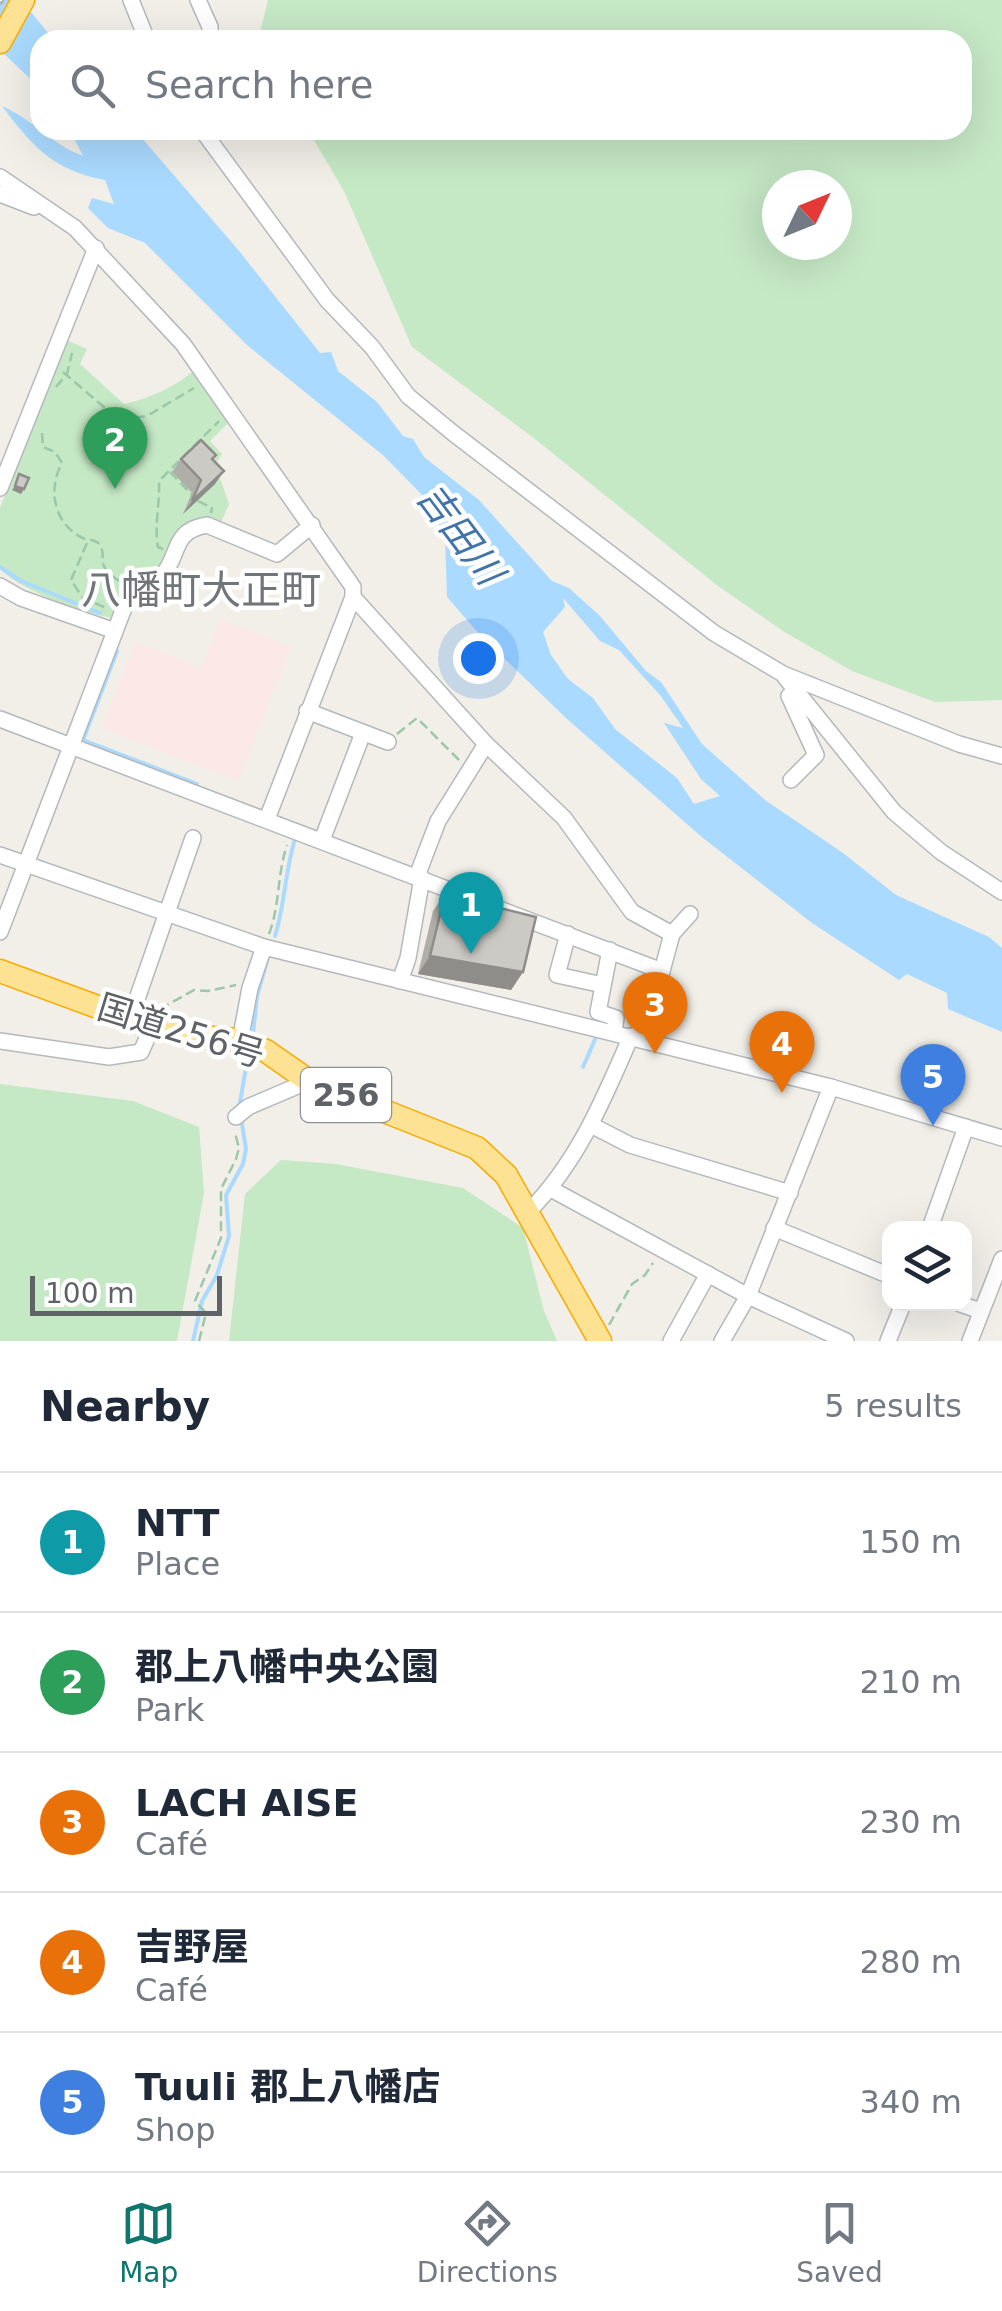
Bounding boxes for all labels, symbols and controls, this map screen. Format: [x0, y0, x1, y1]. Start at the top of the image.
search box [30, 30, 972, 140]
icon: search [65, 58, 120, 113]
text: Search here [145, 63, 373, 107]
north arrow [762, 170, 852, 260]
pin: 2 [82, 406, 148, 489]
water label: 吉田川 [408, 475, 514, 596]
district label: 八幡町大正町 [81, 567, 321, 613]
your location [453, 633, 504, 684]
pin: 1 [438, 872, 504, 954]
pin: 3 [622, 972, 688, 1054]
street label: 国道256号 [93, 987, 269, 1075]
pin: 4 [750, 1010, 814, 1093]
pin: 5 [900, 1044, 966, 1126]
road number: 256 [301, 1068, 391, 1122]
map controls [882, 1221, 972, 1311]
button: layers [882, 1221, 972, 1311]
scale bar [30, 1271, 222, 1316]
text: 100 m [45, 1277, 135, 1310]
text: Nearby [40, 1382, 210, 1431]
text: 5 results [824, 1387, 962, 1425]
text: NTT [135, 1501, 220, 1545]
text: 1 [61, 1523, 84, 1561]
text: 150 m [860, 1523, 962, 1561]
text: Place [135, 1545, 220, 1583]
text: 郡上八幡中央公園 [135, 1645, 439, 1689]
text: 2 [61, 1663, 84, 1701]
text: 210 m [860, 1663, 962, 1701]
text: Park [135, 1691, 204, 1729]
text: LACH AISE [135, 1781, 358, 1825]
text: 3 [61, 1803, 84, 1841]
text: 230 m [860, 1803, 962, 1841]
text: Café [135, 1825, 208, 1863]
text: 吉野屋 [135, 1925, 249, 1969]
text: 4 [61, 1943, 84, 1981]
text: 280 m [860, 1943, 962, 1981]
text: Café [135, 1971, 208, 2009]
text: Tuuli 郡上八幡店 [135, 2065, 440, 2109]
text: 5 [61, 2083, 84, 2121]
text: 340 m [860, 2083, 962, 2121]
text: Shop [135, 2111, 215, 2149]
tab: Map [119, 2196, 178, 2289]
tab: Directions [417, 2196, 558, 2289]
tab: Saved [796, 2196, 883, 2289]

